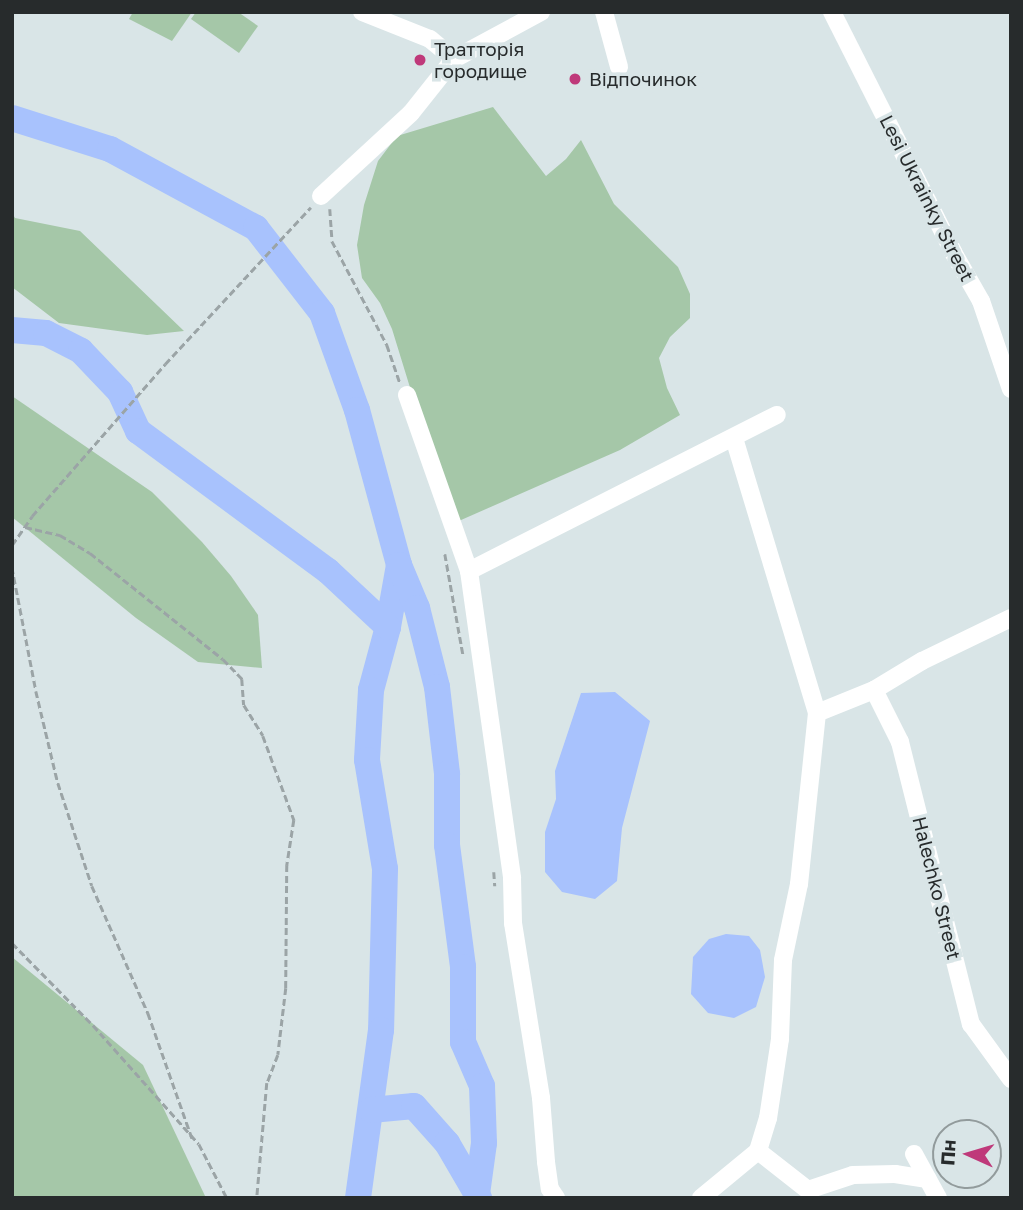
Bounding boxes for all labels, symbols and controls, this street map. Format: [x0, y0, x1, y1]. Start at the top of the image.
place label: Тратторія городище [434, 38, 527, 82]
marker: Тратторія городище [412, 52, 428, 68]
place label: Відпочинок [589, 68, 697, 90]
marker: Відпочинок [567, 71, 583, 87]
street label: Lesi Ukrainky Street [875, 111, 979, 285]
street label: Halechko Street [908, 814, 966, 962]
north arrow [932, 1119, 1002, 1189]
text: Пн [935, 1139, 960, 1166]

